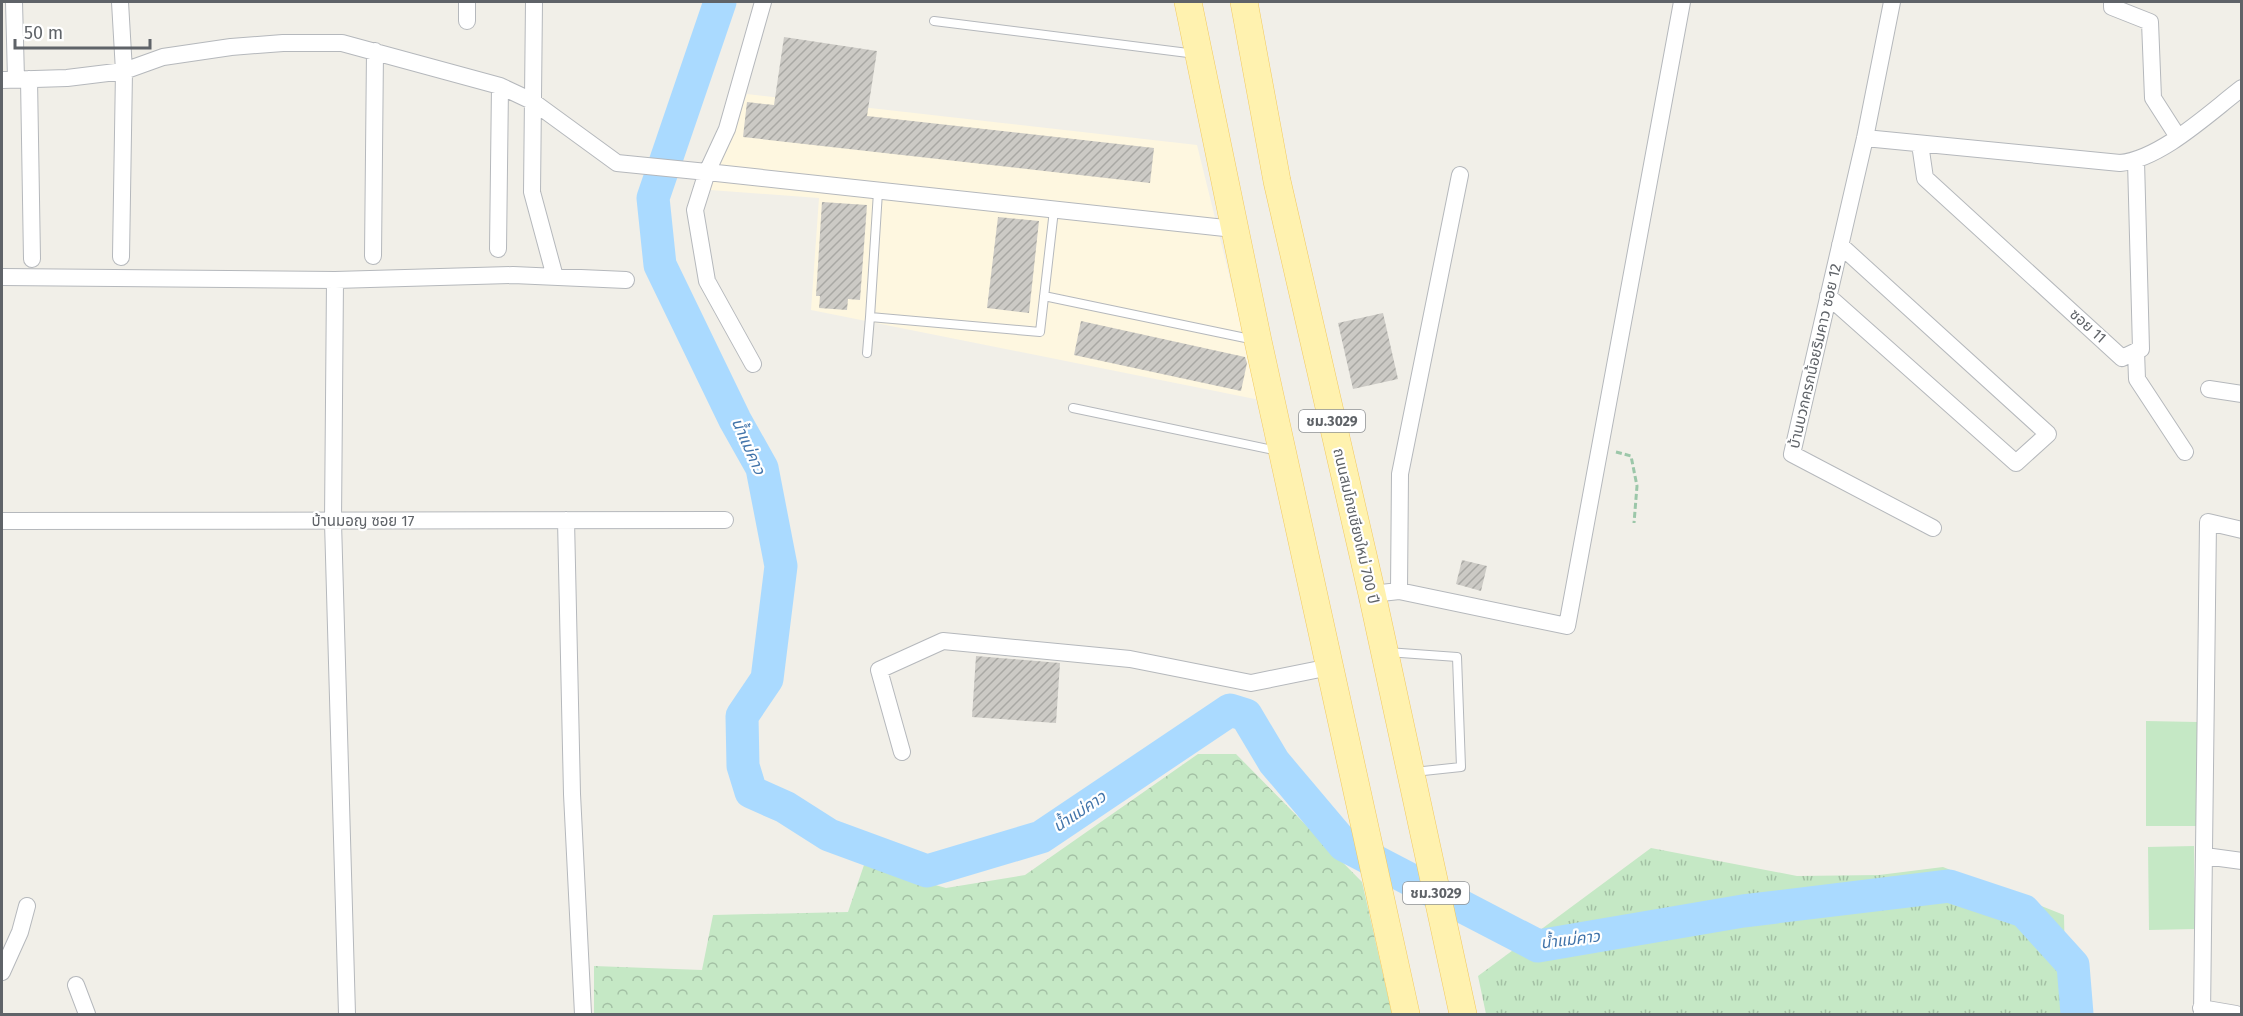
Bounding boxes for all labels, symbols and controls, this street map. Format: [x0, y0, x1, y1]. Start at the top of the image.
scale bar [15, 12, 150, 50]
text: 50 m [24, 22, 63, 44]
street label: บ้านบวกครกน้อยริมคาว ซอย 12 [1785, 262, 1845, 450]
street label: ซอย 11 [2066, 305, 2110, 347]
road number: ชม.3029 [1299, 410, 1365, 432]
water label: น้ำแม่คาว [728, 414, 772, 478]
street label: ถนนสมโภชเชียงใหม่ 700 ปี [1329, 446, 1383, 606]
street label: บ้านมอญ ซอย 17 [312, 512, 415, 530]
water label: น้ำแม่คาว [1048, 785, 1110, 836]
road number: ชม.3029 [1403, 882, 1469, 904]
water label: น้ำแม่คาว [1539, 924, 1602, 953]

